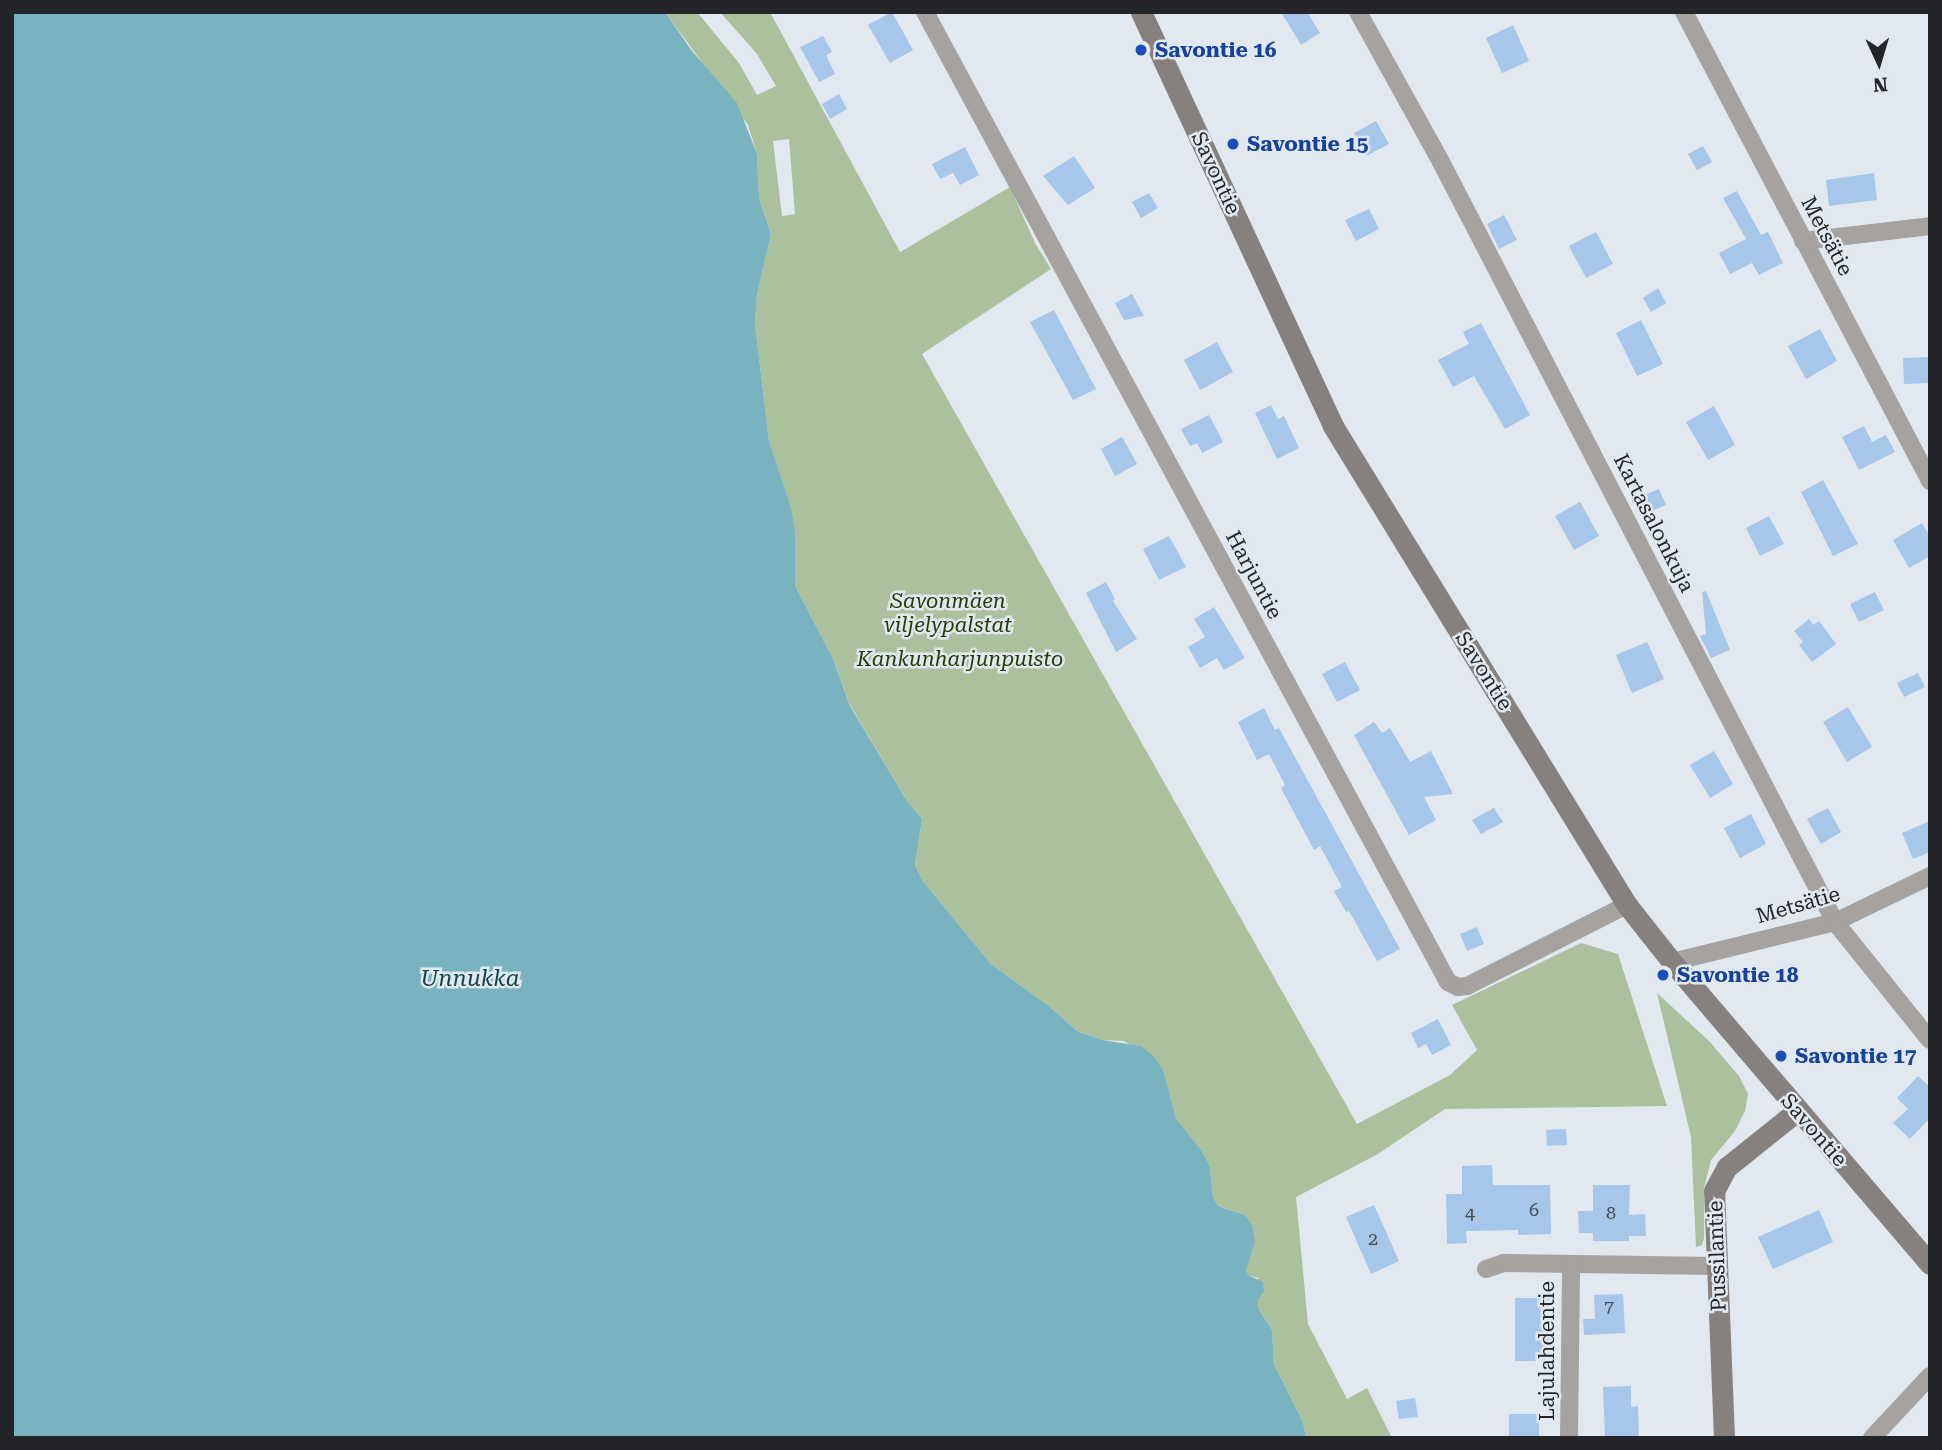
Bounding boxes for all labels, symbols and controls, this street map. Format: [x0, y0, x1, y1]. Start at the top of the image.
north arrow [1844, 28, 1914, 98]
place label: Savontie 16 [1155, 37, 1277, 63]
marker: Savontie 16 [1133, 42, 1149, 58]
text: N [1872, 72, 1889, 96]
street label: Savontie [1186, 128, 1246, 218]
place label: Savontie 15 [1247, 131, 1369, 157]
marker: Savontie 15 [1225, 136, 1241, 152]
street label: Metsätie [1796, 192, 1858, 280]
street label: Kartasalonkuja [1608, 450, 1700, 596]
street label: Harjuntie [1220, 527, 1288, 623]
park label: Savonmäen viljelypalstat [884, 588, 1012, 638]
street label: Savontie [1450, 627, 1518, 715]
park label: Kankunharjunpuisto [857, 646, 1063, 672]
street label: Metsätie [1753, 881, 1843, 929]
place label: Savontie 18 [1677, 962, 1799, 988]
water label: Unnukka [420, 965, 520, 993]
marker: Savontie 18 [1655, 967, 1671, 983]
place label: Savontie 17 [1795, 1043, 1917, 1069]
marker: Savontie 17 [1773, 1048, 1789, 1064]
street label: Savontie [1776, 1088, 1852, 1172]
house number: 6 [1529, 1199, 1539, 1221]
street label: Pussilantie [1702, 1200, 1732, 1312]
house number: 4 [1465, 1202, 1475, 1224]
house number: 8 [1606, 1202, 1616, 1224]
house number: 2 [1368, 1228, 1378, 1250]
street label: Lajulahdentie [1534, 1281, 1560, 1421]
house number: 7 [1604, 1296, 1614, 1318]

